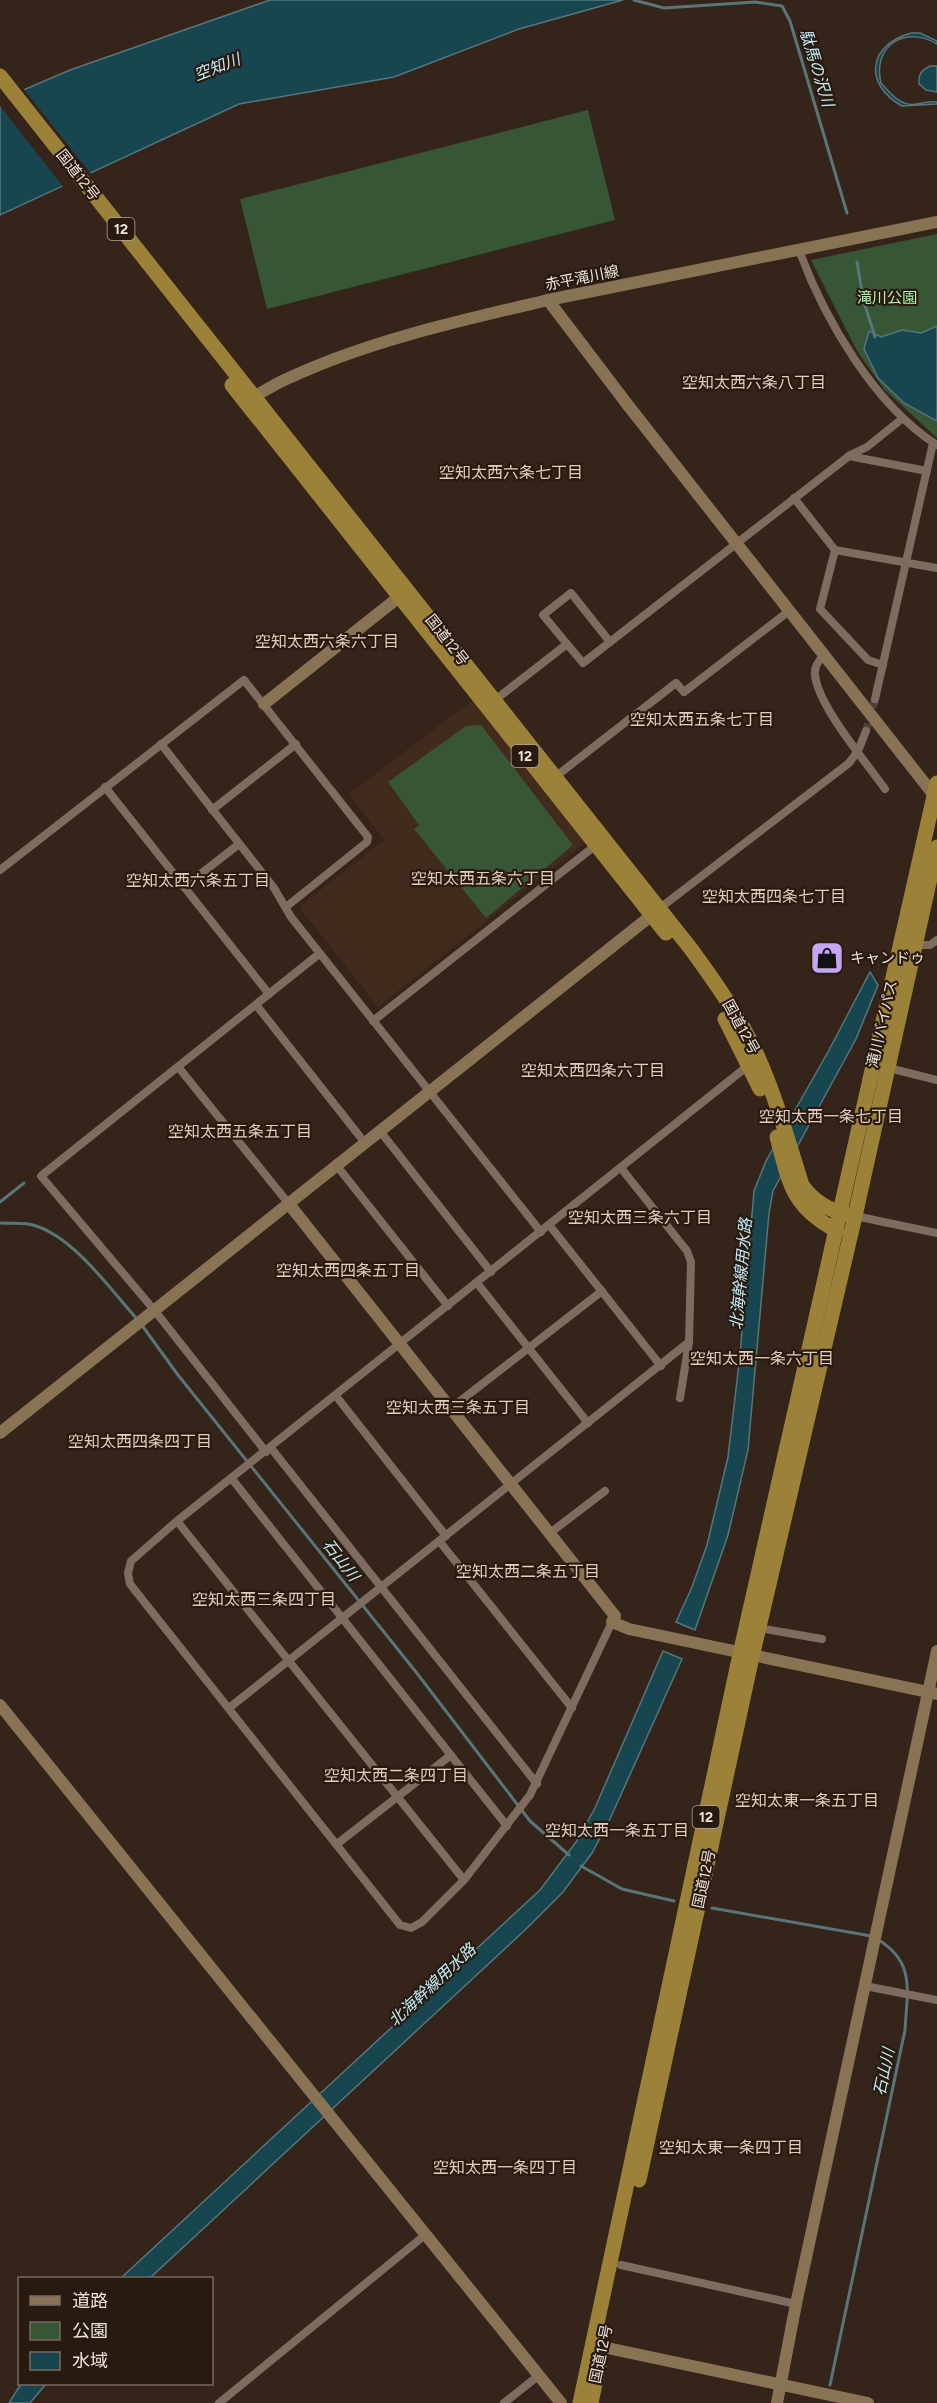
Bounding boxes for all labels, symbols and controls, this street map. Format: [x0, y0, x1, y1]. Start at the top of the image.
water label: 駄馬の沢川 [796, 27, 838, 111]
water label: 空知川 [191, 49, 245, 84]
street label: 国道12号 [53, 146, 103, 204]
road number: 12 [108, 218, 134, 240]
street label: 赤平滝川線 [543, 262, 621, 294]
park label: 滝川公園 [857, 289, 917, 307]
district label: 空知太西六条八丁目 [682, 373, 826, 392]
district label: 空知太西六条七丁目 [439, 463, 583, 482]
street label: 国道12号 [422, 611, 472, 669]
district label: 空知太西六条六丁目 [255, 632, 399, 651]
district label: 空知太西五条七丁目 [630, 710, 774, 729]
road number: 12 [512, 745, 538, 767]
district label: 空知太西五条六丁目 [411, 869, 555, 888]
district label: 空知太西六条五丁目 [126, 871, 270, 890]
district label: 空知太西四条七丁目 [702, 887, 846, 906]
shop icon: キャンドゥ [809, 940, 845, 976]
place label: キャンドゥ [850, 949, 925, 967]
street label: 滝川バイパス [863, 978, 901, 1070]
street label: 国道12号 [719, 997, 763, 1057]
district label: 空知太西四条六丁目 [521, 1061, 665, 1080]
district label: 空知太西一条七丁目 [759, 1107, 903, 1126]
district label: 空知太西五条五丁目 [168, 1122, 312, 1141]
district label: 空知太西三条六丁目 [568, 1208, 712, 1227]
water label: 北海幹線用水路 [727, 1215, 756, 1331]
district label: 空知太西四条五丁目 [276, 1261, 420, 1280]
district label: 空知太西一条六丁目 [690, 1349, 834, 1368]
district label: 空知太西三条五丁目 [386, 1398, 530, 1417]
district label: 空知太西四条四丁目 [68, 1432, 212, 1451]
water label: 石山川 [319, 1535, 364, 1586]
district label: 空知太西二条五丁目 [456, 1562, 600, 1581]
district label: 空知太西三条四丁目 [192, 1590, 336, 1609]
district label: 空知太西二条四丁目 [324, 1766, 468, 1785]
district label: 空知太東一条五丁目 [735, 1791, 879, 1810]
road number: 12 [692, 1806, 720, 1828]
district label: 空知太西一条五丁目 [545, 1821, 689, 1840]
street label: 国道12号 [689, 1848, 719, 1910]
water label: 北海幹線用水路 [385, 1939, 481, 2030]
water label: 石山川 [870, 2045, 899, 2097]
district label: 空知太東一条四丁目 [659, 2138, 803, 2157]
district label: 空知太西一条四丁目 [433, 2158, 577, 2177]
legend [18, 2277, 213, 2385]
text: 道路 [72, 2290, 108, 2312]
text: 公園 [72, 2320, 108, 2342]
street label: 国道12号 [586, 2323, 616, 2385]
text: 水域 [72, 2350, 108, 2372]

